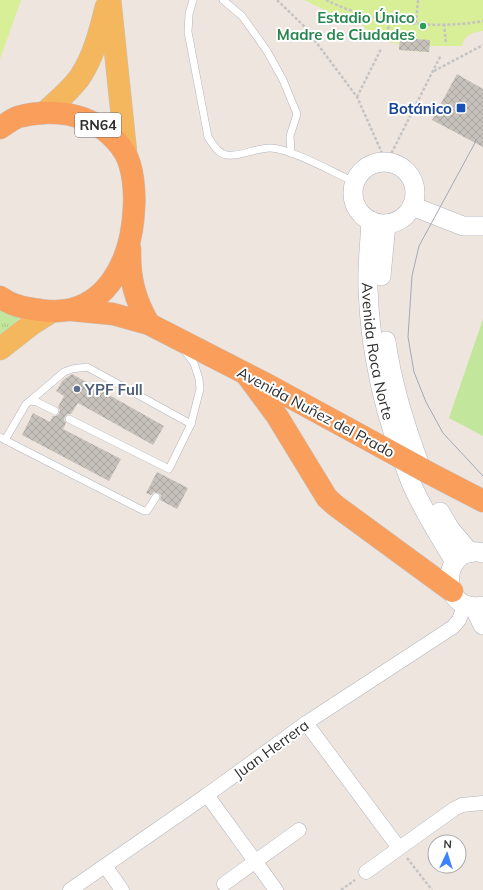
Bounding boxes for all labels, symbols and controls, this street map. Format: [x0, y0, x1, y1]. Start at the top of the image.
place label: Estadio Único Madre de Ciudades [277, 8, 415, 44]
marker: Estadio Único Madre de Ciudades [418, 21, 428, 31]
place label: Botánico [389, 99, 452, 118]
marker: Botánico [455, 102, 467, 114]
road number: RN64 [75, 113, 121, 137]
street label: Avenida Roca Norte [358, 282, 399, 422]
street label: Avenida Nuñez del Prado [234, 362, 398, 462]
place label: YPF Full [84, 380, 143, 399]
marker: YPF Full [72, 384, 82, 394]
street label: Juan Herrera [230, 715, 312, 783]
north arrow [427, 834, 467, 874]
text: N [443, 837, 452, 851]

